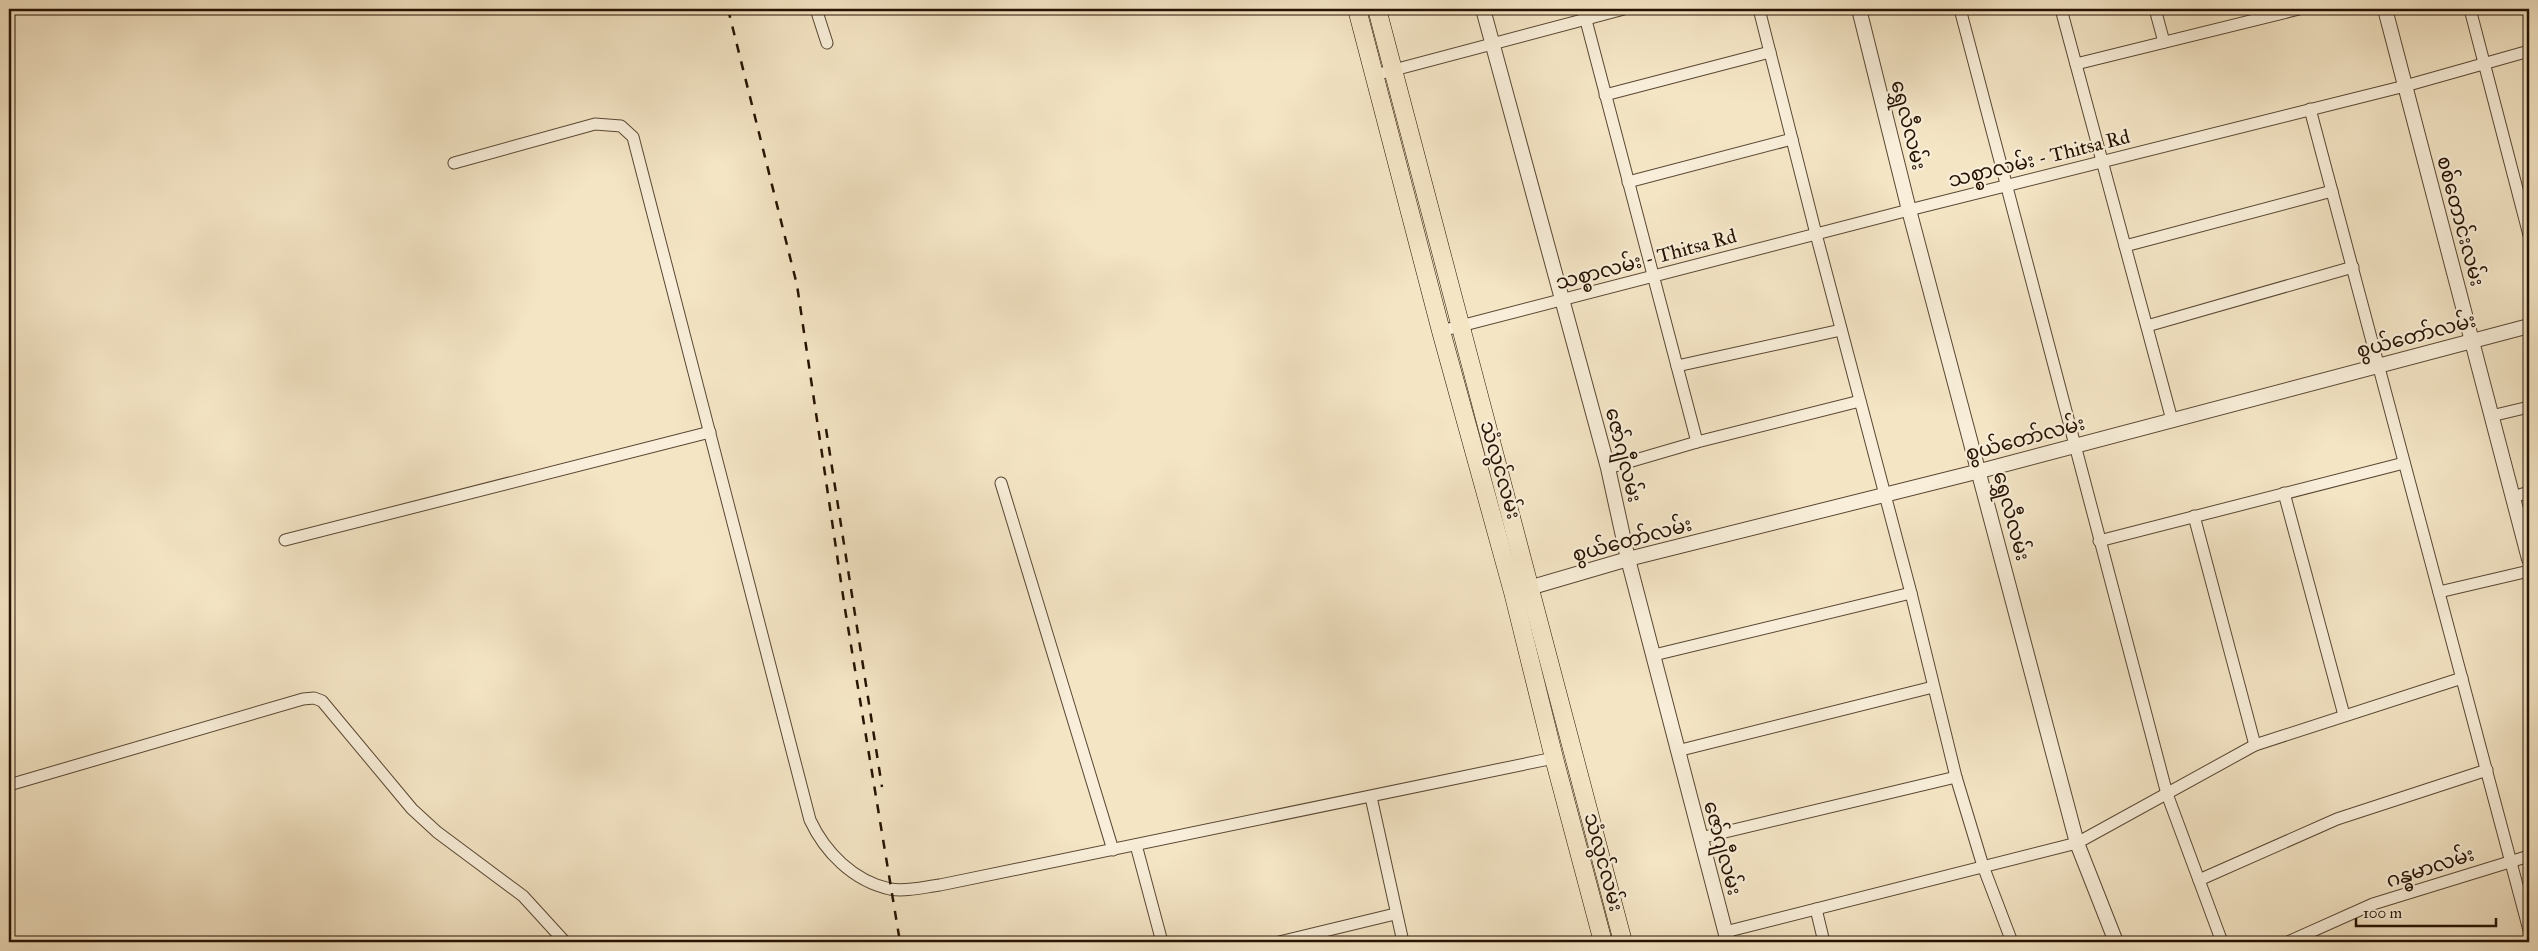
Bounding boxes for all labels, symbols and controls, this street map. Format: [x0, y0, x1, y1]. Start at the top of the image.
street label: ရွှေလီလမ်း [1882, 77, 1934, 173]
street label: သစ္စာလမ်း - Thitsa Rd [1945, 122, 2133, 197]
street label: စစ်တောင်းလမ်း [2432, 153, 2492, 289]
street label: သစ္စာလမ်း - Thitsa Rd [1552, 221, 1740, 299]
street label: စွယ်တော်လမ်း [2353, 306, 2480, 366]
street label: ဇော်ဂျီလမ်း [1597, 405, 1649, 506]
street label: စွယ်တော်လမ်း [1962, 409, 2089, 469]
street label: သံလွင်လမ်း [1472, 418, 1528, 523]
street label: ရွှေလီလမ်း [1985, 468, 2037, 564]
street label: စွယ်တော်လမ်း [1569, 510, 1696, 570]
street label: ဇော်ဂျီလမ်း [1695, 798, 1749, 899]
street label: သံလွင်လမ်း [1575, 810, 1631, 915]
street label: ဂန္ဓမာလမ်း [2382, 840, 2479, 897]
scale bar [2356, 896, 2496, 928]
text: 100 m [2363, 904, 2403, 922]

